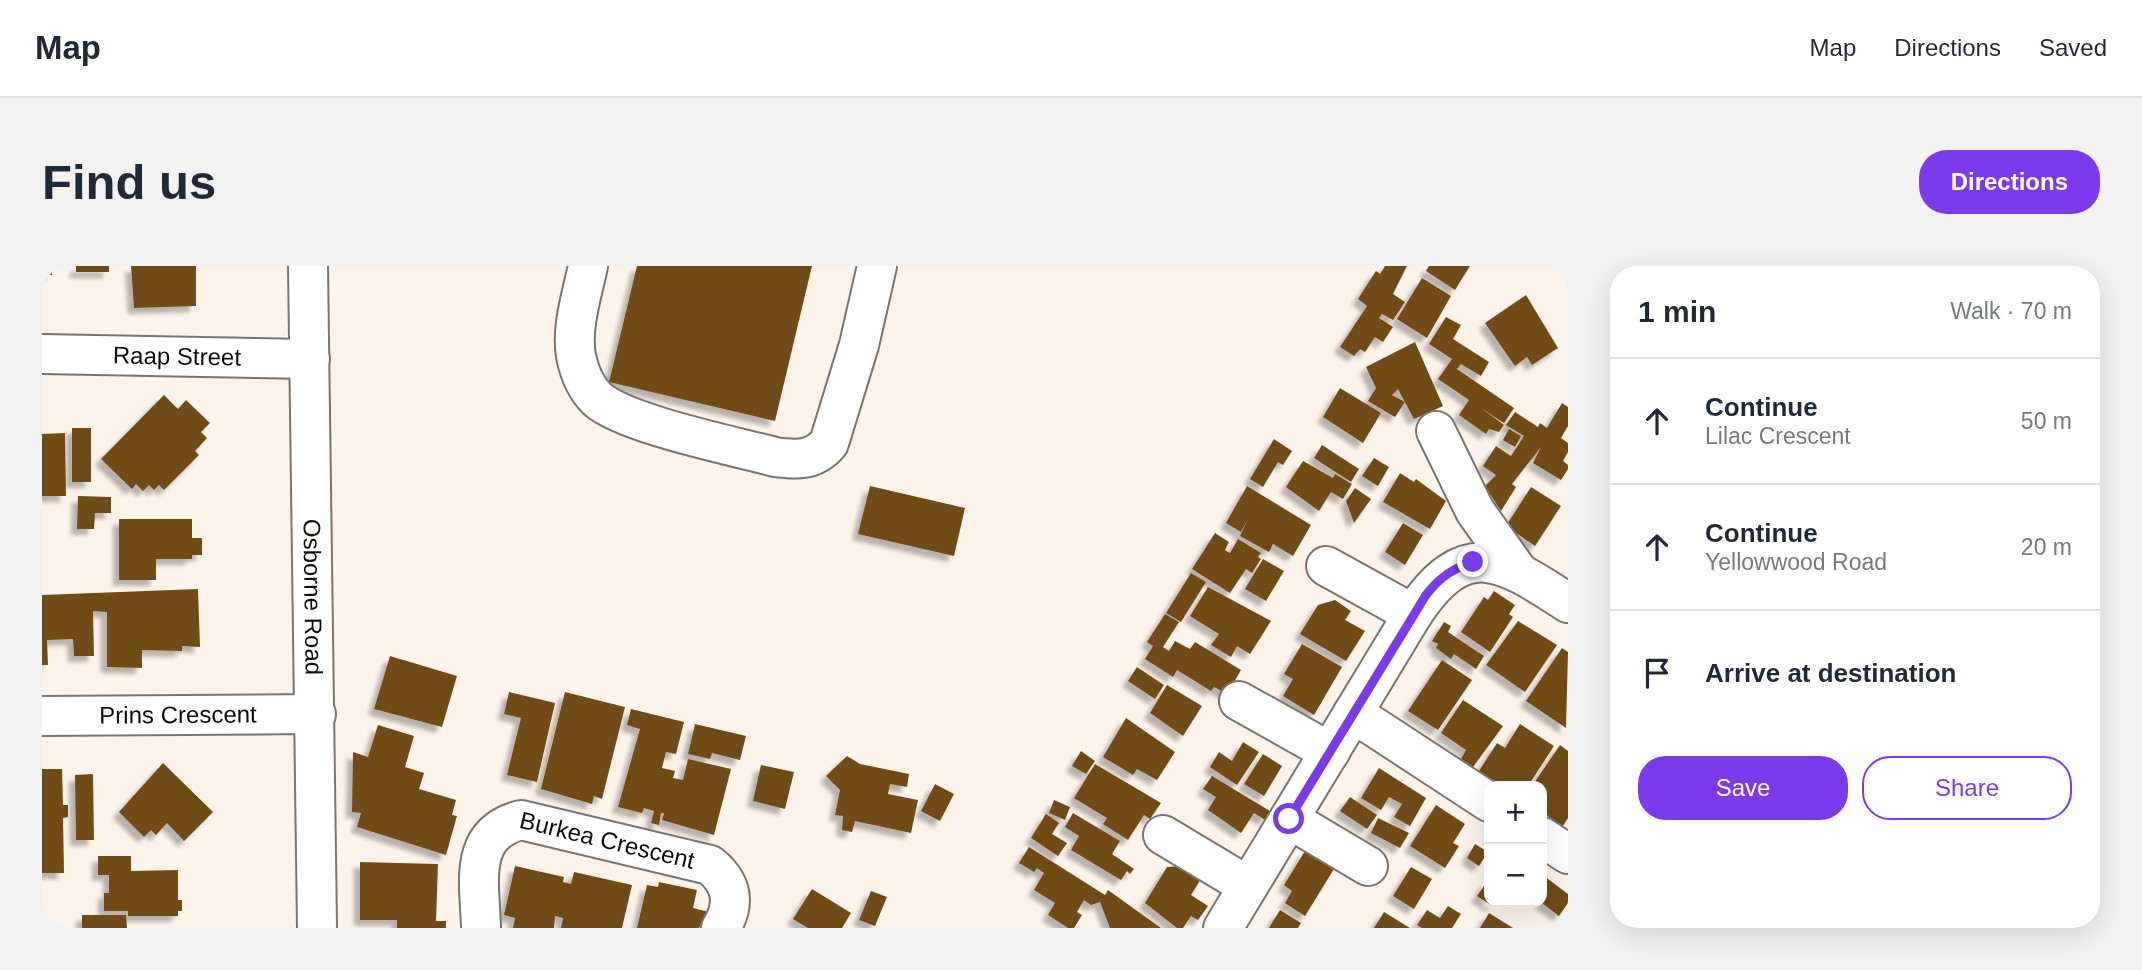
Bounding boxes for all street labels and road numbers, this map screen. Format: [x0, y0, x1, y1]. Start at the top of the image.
street label: Raap Street [113, 341, 242, 371]
street label: Osborne Road [298, 519, 328, 675]
street label: Prins Crescent [99, 700, 257, 729]
street label: Burkea Crescent [517, 806, 698, 874]

